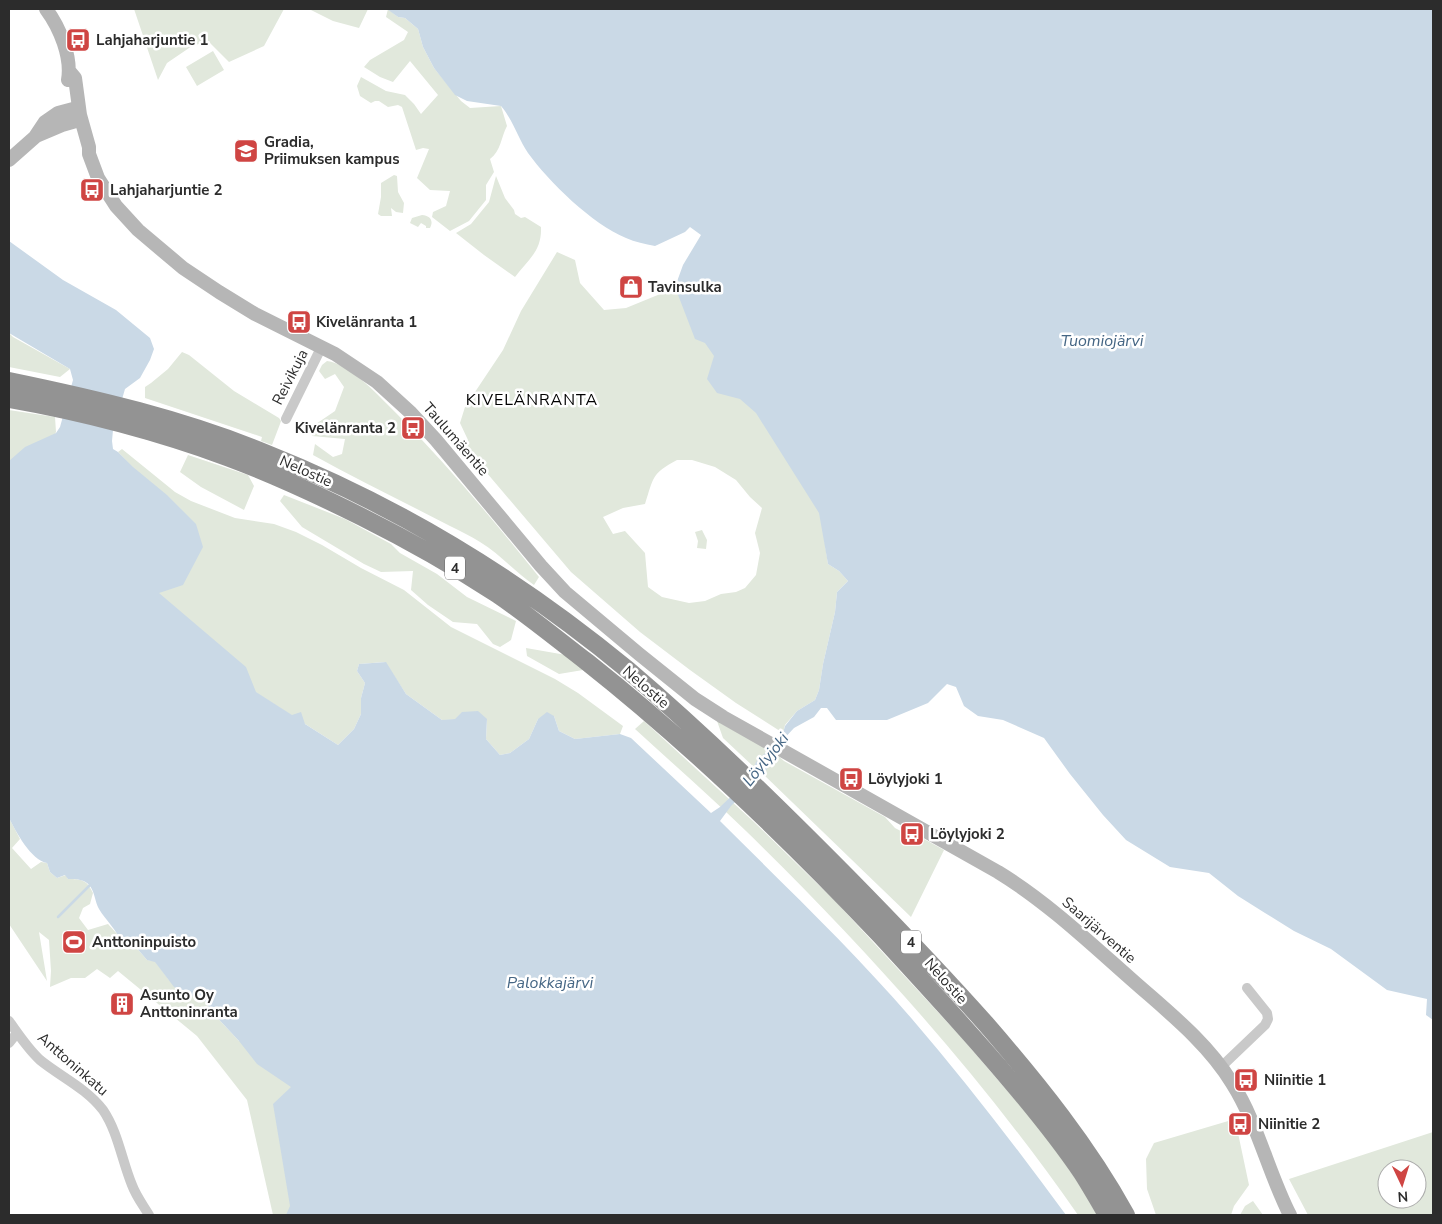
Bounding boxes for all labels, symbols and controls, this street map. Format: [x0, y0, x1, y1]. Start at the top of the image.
bus stop icon: Lahjaharjuntie 1 [65, 27, 91, 53]
place label: Lahjaharjuntie 1 [96, 30, 208, 50]
place label: Gradia, Priimuksen kampus [264, 132, 400, 169]
school or university icon: Gradia, Priimuksen kampus [233, 138, 259, 164]
bus stop icon: Lahjaharjuntie 2 [79, 177, 105, 203]
place label: Lahjaharjuntie 2 [110, 180, 222, 200]
shop icon: Tavinsulka [618, 274, 644, 300]
place label: Tavinsulka [648, 277, 722, 297]
bus stop icon: Kivelänranta 1 [286, 309, 312, 335]
place label: Kivelänranta 1 [316, 312, 417, 332]
water label: Tuomiojärvi [1060, 330, 1144, 352]
street label: Reivikuja [267, 346, 313, 408]
district label: KIVELÄNRANTA [466, 389, 598, 411]
street label: Taulumäentie [419, 398, 493, 480]
bus stop icon: Kivelänranta 2 [400, 415, 426, 441]
place label: Kivelänranta 2 [295, 418, 396, 438]
street label: Nelostie [277, 451, 335, 491]
road number: 4 [445, 556, 465, 580]
street label: Nelostie [618, 661, 674, 713]
water label: Löylyjoki [737, 728, 794, 791]
bus stop icon: Löylyjoki 1 [838, 766, 864, 792]
place label: Löylyjoki 1 [868, 769, 943, 789]
bus stop icon: Löylyjoki 2 [899, 821, 925, 847]
place label: Löylyjoki 2 [930, 824, 1005, 844]
street label: Saarijärventie [1058, 892, 1140, 968]
sports icon: Anttoninpuisto [61, 929, 87, 955]
road number: 4 [901, 930, 921, 954]
place label: Anttoninpuisto [92, 932, 196, 952]
street label: Nelostie [920, 954, 972, 1008]
water label: Palokkajärvi [507, 972, 594, 994]
place label: Asunto Oy Anttoninranta [140, 985, 238, 1022]
building icon: Asunto Oy Anttoninranta [109, 991, 135, 1017]
street label: Anttoninkatu [33, 1028, 113, 1100]
bus stop icon: Niinitie 1 [1233, 1067, 1259, 1093]
place label: Niinitie 1 [1264, 1070, 1326, 1090]
bus stop icon: Niinitie 2 [1227, 1111, 1253, 1137]
place label: Niinitie 2 [1258, 1114, 1320, 1134]
north arrow [1377, 1159, 1427, 1209]
text: N [1397, 1187, 1409, 1206]

